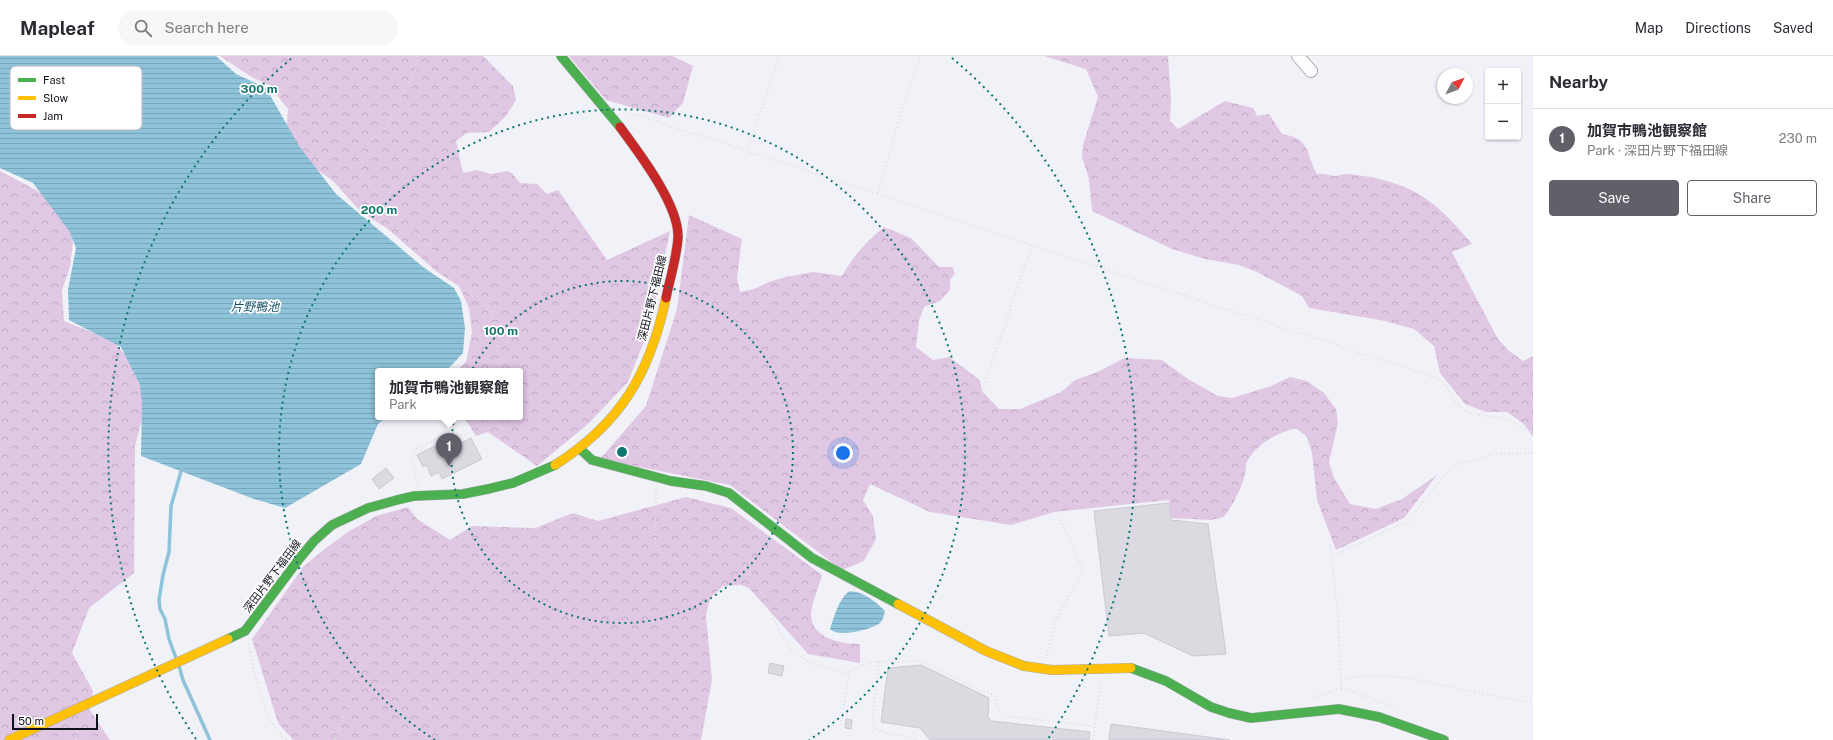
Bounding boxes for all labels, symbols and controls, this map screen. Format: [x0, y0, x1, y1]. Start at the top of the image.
search box [118, 10, 398, 46]
text: Mapleaf [20, 17, 94, 39]
icon: search [132, 17, 154, 39]
text: Search here [164, 19, 249, 36]
text: Map [1635, 20, 1663, 36]
text: Directions [1685, 20, 1751, 36]
text: Saved [1773, 20, 1813, 36]
legend [10, 66, 142, 130]
north arrow [1437, 68, 1473, 104]
map controls [1485, 68, 1521, 140]
button: + [1485, 68, 1521, 104]
text: Nearby [1549, 72, 1608, 92]
text: Fast [43, 74, 65, 86]
text: 300 m [241, 82, 278, 96]
text: Slow [43, 92, 69, 104]
button: − [1485, 104, 1521, 140]
text: Jam [43, 110, 63, 122]
text: 加賀市鴨池観察館 [1587, 122, 1707, 139]
text: 1 [1559, 131, 1565, 146]
text: 230 m [1779, 131, 1817, 146]
text: Park · 深田片野下福田線 [1587, 143, 1728, 158]
button: Save [1549, 180, 1679, 216]
button: Share [1687, 180, 1817, 216]
text: 200 m [361, 203, 397, 217]
street label: 深田片野下福田線 [636, 254, 668, 342]
water label: 片野鴨池 [231, 300, 280, 314]
text: 100 m [484, 324, 518, 338]
popup [375, 368, 523, 420]
text: 加賀市鴨池観察館 [389, 379, 509, 396]
text: Park [389, 397, 417, 412]
pin: 1 [436, 433, 462, 466]
your location [833, 443, 853, 463]
centre of rings [615, 445, 629, 459]
street label: 深田片野下福田線 [241, 537, 303, 615]
scale bar [12, 712, 98, 731]
text: 50 m [18, 715, 44, 727]

